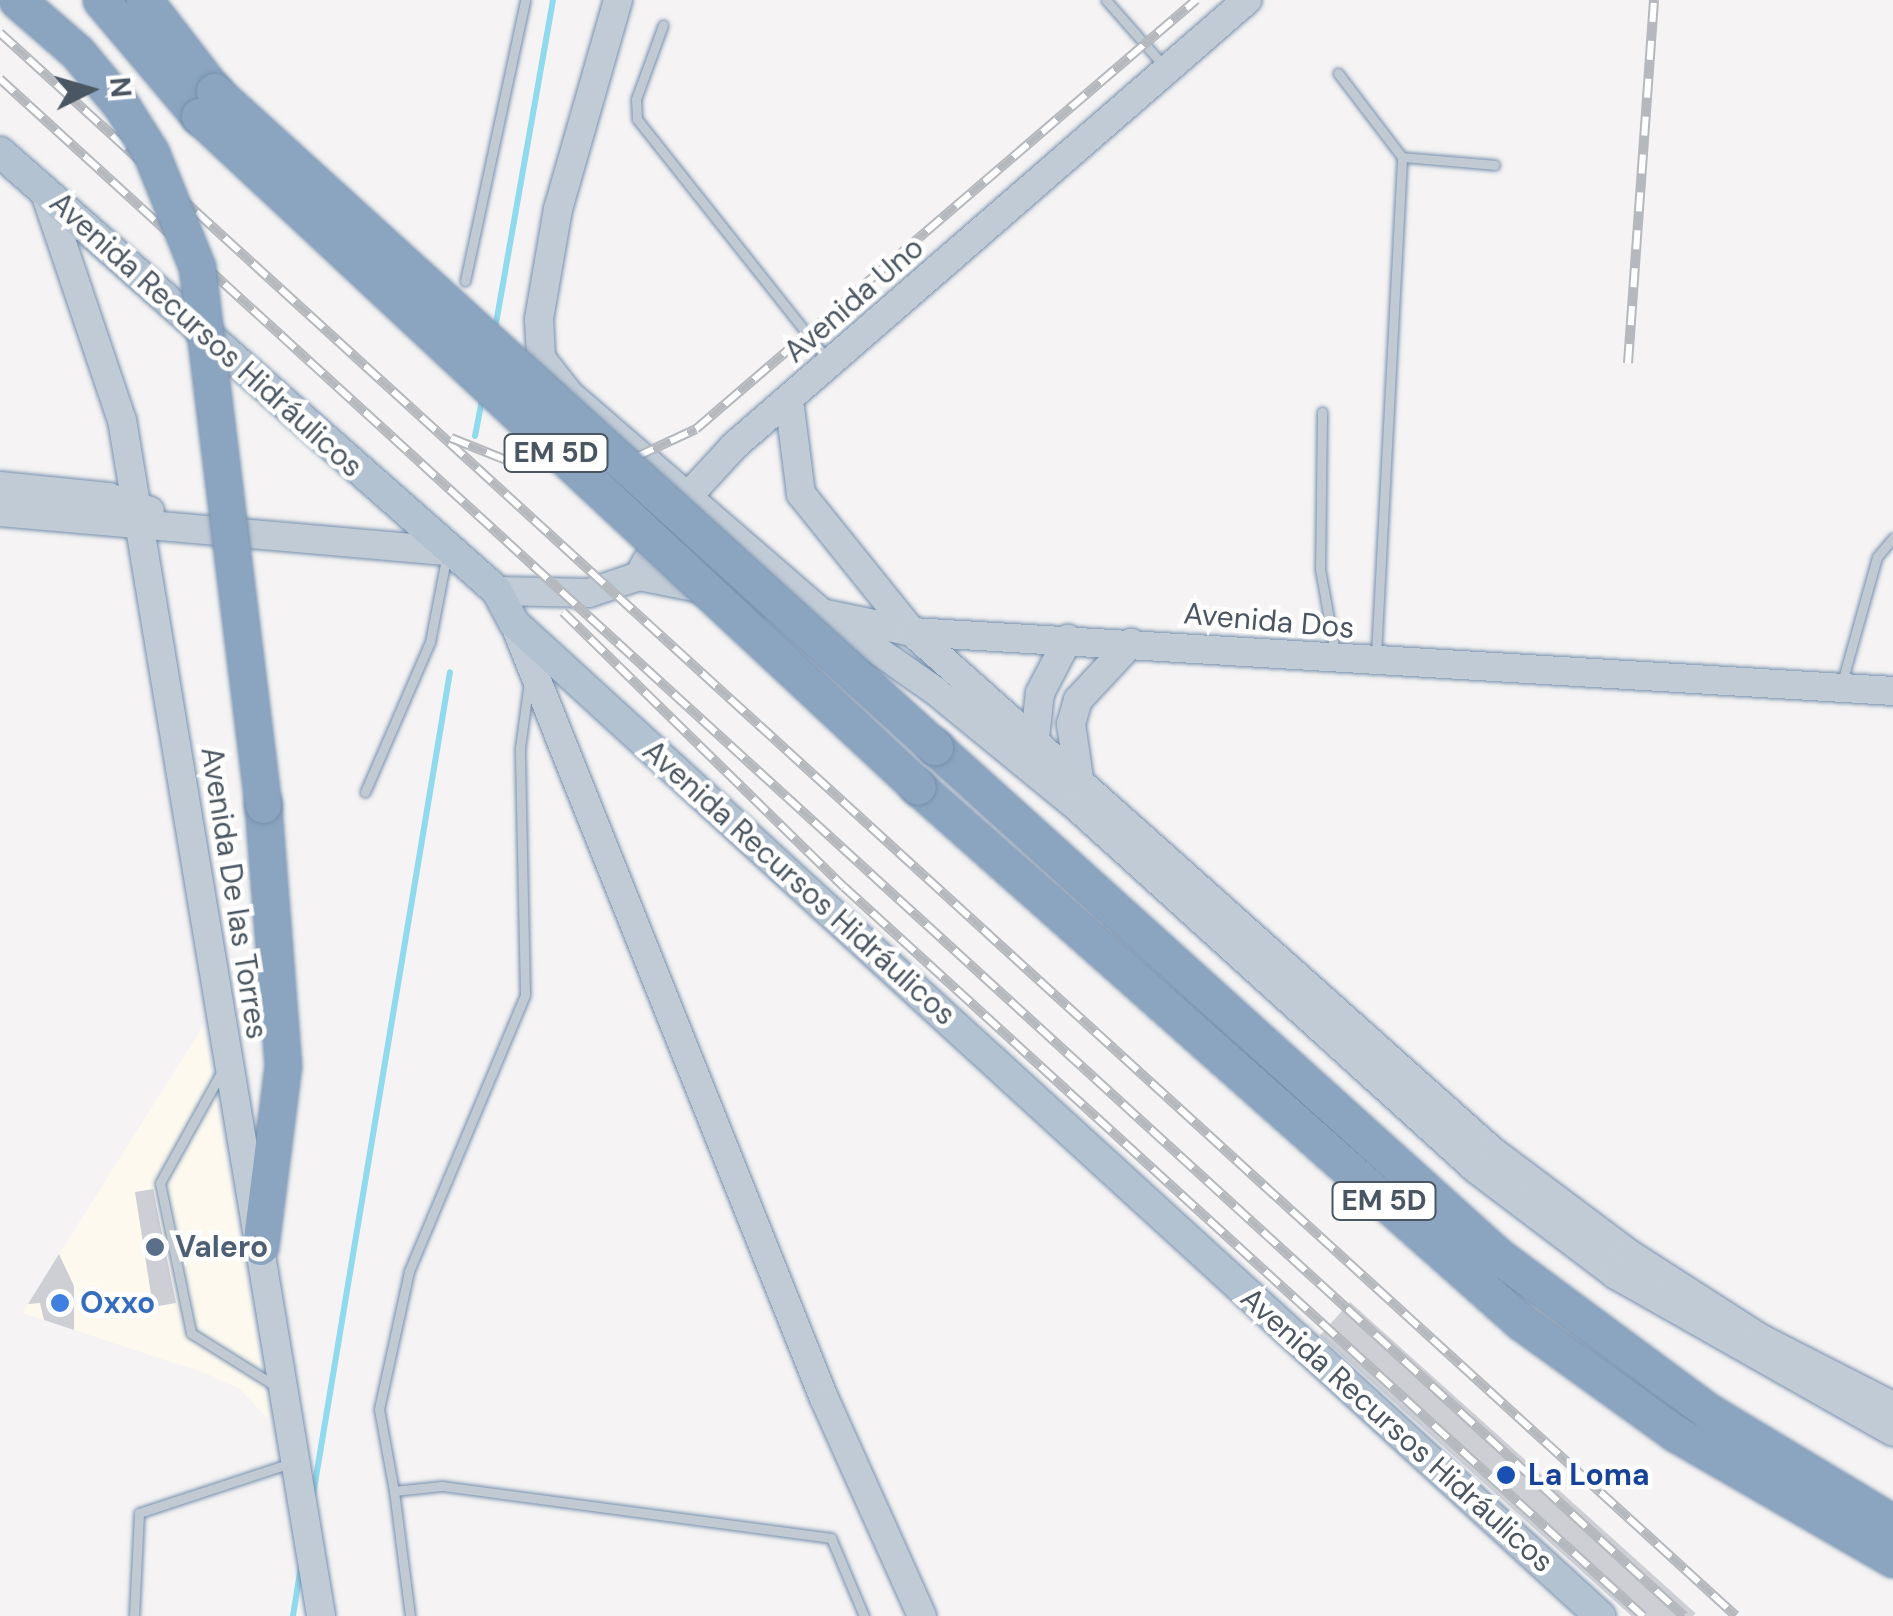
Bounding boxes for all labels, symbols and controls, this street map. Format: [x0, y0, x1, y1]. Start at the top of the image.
north arrow [40, 40, 140, 140]
text: N [101, 76, 140, 99]
street label: Avenida Recursos Hidráulicos [42, 185, 370, 485]
street label: Avenida Uno [777, 230, 931, 370]
road number: EM 5D [504, 430, 608, 476]
street label: Avenida Dos [1182, 596, 1356, 646]
street label: Avenida Recursos Hidráulicos [635, 733, 963, 1033]
street label: Avenida De las Torres [193, 744, 275, 1042]
road number: EM 5D [1332, 1178, 1436, 1224]
place label: Valero [175, 1229, 268, 1265]
marker: Valero [144, 1236, 166, 1258]
street label: Avenida Recursos Hidráulicos [1233, 1280, 1561, 1580]
place label: Oxxo [80, 1285, 155, 1321]
marker: Oxxo [49, 1292, 71, 1314]
place label: La Loma [1528, 1457, 1650, 1493]
marker: La Loma [1493, 1462, 1519, 1488]

